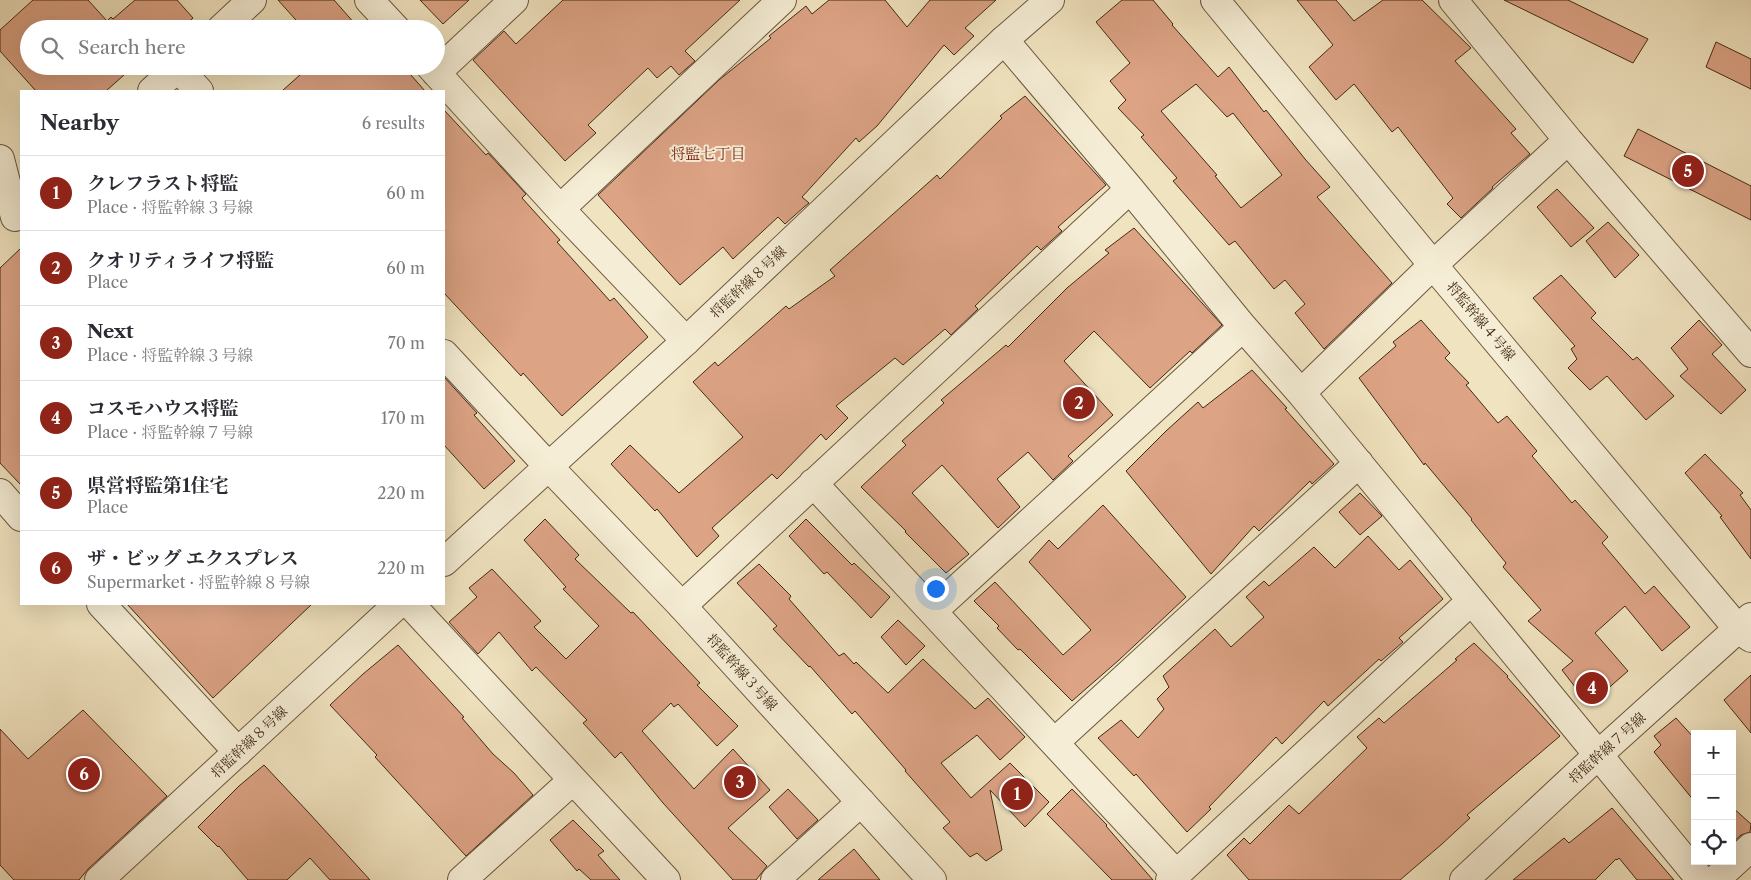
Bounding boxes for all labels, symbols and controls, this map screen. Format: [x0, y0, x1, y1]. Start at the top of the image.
search box [20, 20, 445, 75]
icon: search [38, 34, 66, 62]
text: Search here [78, 36, 186, 59]
text: Nearby [40, 110, 119, 135]
text: 6 results [362, 113, 425, 133]
district label: 将監七丁目 [670, 144, 746, 163]
pin: 5 [1672, 152, 1704, 190]
text: クレフラスト将監 [87, 172, 238, 195]
text: 1 [52, 183, 60, 203]
text: 60 m [386, 183, 425, 203]
text: Place · 将監幹線３号線 [87, 197, 253, 217]
street label: 将監幹線８号線 [706, 242, 790, 322]
text: クオリティライフ将監 [87, 249, 274, 272]
text: 2 [51, 258, 61, 278]
text: 60 m [386, 258, 425, 278]
text: Place [87, 272, 128, 292]
street label: 将監幹線４号線 [1443, 278, 1519, 364]
text: Next [87, 320, 134, 343]
text: 3 [51, 333, 61, 353]
text: 70 m [388, 333, 425, 353]
text: Place · 将監幹線３号線 [87, 345, 253, 365]
pin: 2 [1063, 384, 1095, 422]
text: コスモハウス将監 [87, 397, 238, 420]
text: 4 [51, 408, 61, 428]
text: 170 m [381, 408, 425, 428]
text: Place · 将監幹線７号線 [87, 422, 253, 442]
text: 県営将監第1住宅 [87, 474, 229, 497]
text: 5 [52, 483, 60, 503]
text: 220 m [377, 483, 425, 503]
text: Place [87, 497, 128, 517]
text: ザ・ビッグ エクスプレス [87, 547, 298, 570]
text: 6 [51, 558, 61, 578]
text: 220 m [377, 558, 425, 578]
text: Supermarket · 将監幹線８号線 [87, 572, 310, 592]
your location [923, 576, 949, 602]
street label: 将監幹線３号線 [703, 630, 781, 714]
pin: 4 [1576, 669, 1608, 707]
street label: 将監幹線８号線 [207, 702, 291, 782]
street label: 将監幹線７号線 [1565, 709, 1649, 787]
map controls [1691, 730, 1736, 865]
button: + [1691, 730, 1736, 775]
pin: 6 [68, 755, 100, 793]
pin: 3 [724, 763, 756, 801]
pin: 1 [1001, 775, 1033, 813]
button: − [1691, 775, 1736, 820]
button: locate [1691, 820, 1736, 865]

